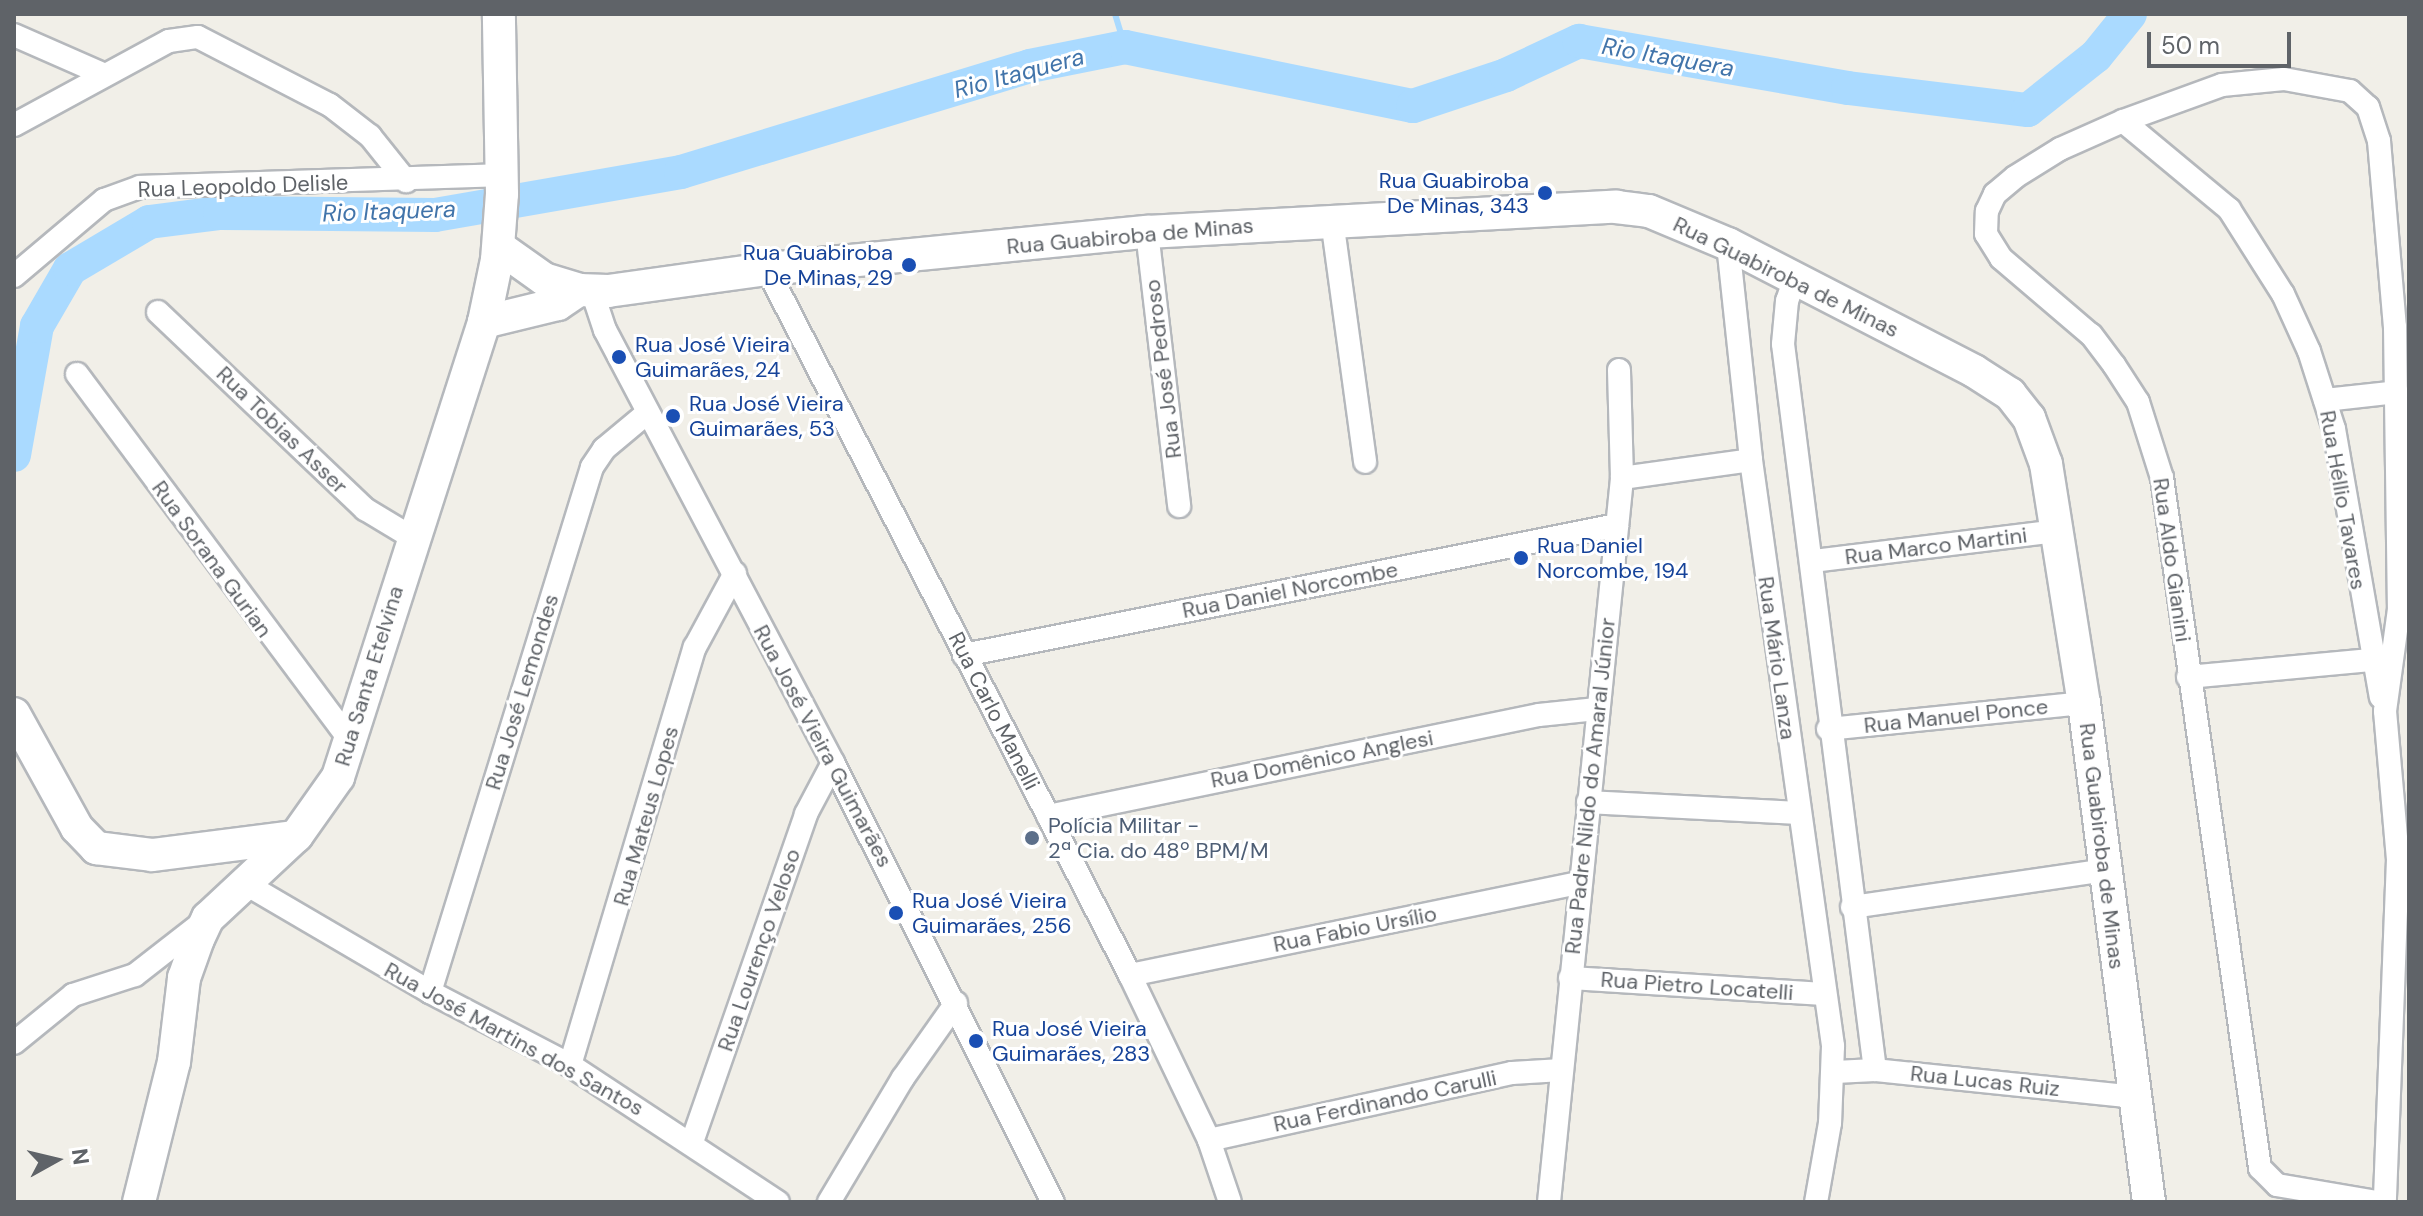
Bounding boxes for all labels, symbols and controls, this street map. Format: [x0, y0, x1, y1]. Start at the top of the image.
scale bar [2151, 16, 2295, 66]
text: 50 m [2161, 30, 2220, 61]
water label: Rio Itaquera [1600, 31, 1736, 83]
water label: Rio Itaquera [951, 42, 1087, 104]
place label: Rua Guabiroba De Minas, 343 [1379, 167, 1529, 218]
street label: Rua Leopoldo Delisle [137, 169, 349, 203]
marker: Rua Guabiroba De Minas, 343 [1536, 184, 1554, 202]
water label: Rio Itaquera [322, 194, 456, 228]
street label: Rua Guabiroba de Minas [1669, 211, 1903, 343]
street label: Rua Guabiroba de Minas [1005, 212, 1255, 260]
place label: Rua Guabiroba De Minas, 29 [743, 239, 893, 290]
marker: Rua Guabiroba De Minas, 29 [900, 256, 918, 274]
street label: Rua José Pedroso [1139, 278, 1187, 460]
place label: Rua José Vieira Guimarães, 24 [635, 331, 790, 382]
marker: Rua José Vieira Guimarães, 24 [610, 348, 628, 366]
street label: Rua Tobias Asser [211, 361, 353, 499]
place label: Rua José Vieira Guimarães, 53 [689, 390, 844, 442]
marker: Rua José Vieira Guimarães, 53 [664, 407, 682, 425]
street label: Rua Héllio Tavares [2314, 408, 2372, 592]
street label: Rua Sorana Gurian [146, 476, 278, 642]
street label: Rua Aldo Gianini [2147, 476, 2197, 644]
street label: Rua Marco Martini [1843, 522, 2029, 570]
place label: Rua Daniel Norcombe, 194 [1537, 532, 1688, 584]
marker: Rua Daniel Norcombe, 194 [1512, 549, 1530, 567]
street label: Rua Daniel Norcombe [1180, 556, 1400, 624]
street label: Rua Mário Lanza [1752, 575, 1802, 741]
street label: Rua Santa Etelvina [329, 583, 409, 769]
street label: Rua José Lemondes [480, 591, 564, 793]
street label: Rua Padre Nildo do Amaral Júnior [1559, 616, 1621, 956]
street label: Rua José Vieira Guimarães [748, 620, 898, 872]
street label: Rua Carlo Manelli [943, 628, 1045, 794]
street label: Rua Manuel Ponce [1862, 693, 2050, 739]
street label: Rua Guabiroba de Minas [2074, 721, 2130, 971]
street label: Rua Mateus Lopes [608, 723, 684, 909]
street label: Rua Domênico Anglesi [1208, 724, 1436, 794]
place label: Polícia Militar - 2ª Cia. do 48º BPM/M [1048, 812, 1269, 864]
marker: Polícia Militar - 2ª Cia. do 48º BPM/M [1023, 829, 1041, 847]
street label: Rua Lourenço Veloso [712, 845, 806, 1055]
place label: Rua José Vieira Guimarães, 256 [912, 887, 1072, 938]
street label: Rua Fabio Ursílio [1271, 900, 1439, 958]
marker: Rua José Vieira Guimarães, 256 [887, 904, 905, 922]
street label: Rua José Martins dos Santos [380, 957, 648, 1121]
street label: Rua Pietro Locatelli [1600, 966, 1794, 1006]
place label: Rua José Vieira Guimarães, 283 [992, 1015, 1150, 1066]
marker: Rua José Vieira Guimarães, 283 [967, 1032, 985, 1050]
street label: Rua Lucas Ruiz [1909, 1060, 2061, 1102]
street label: Rua Ferdinando Carulli [1271, 1064, 1499, 1138]
north arrow [16, 1120, 96, 1200]
text: N [65, 1147, 96, 1167]

